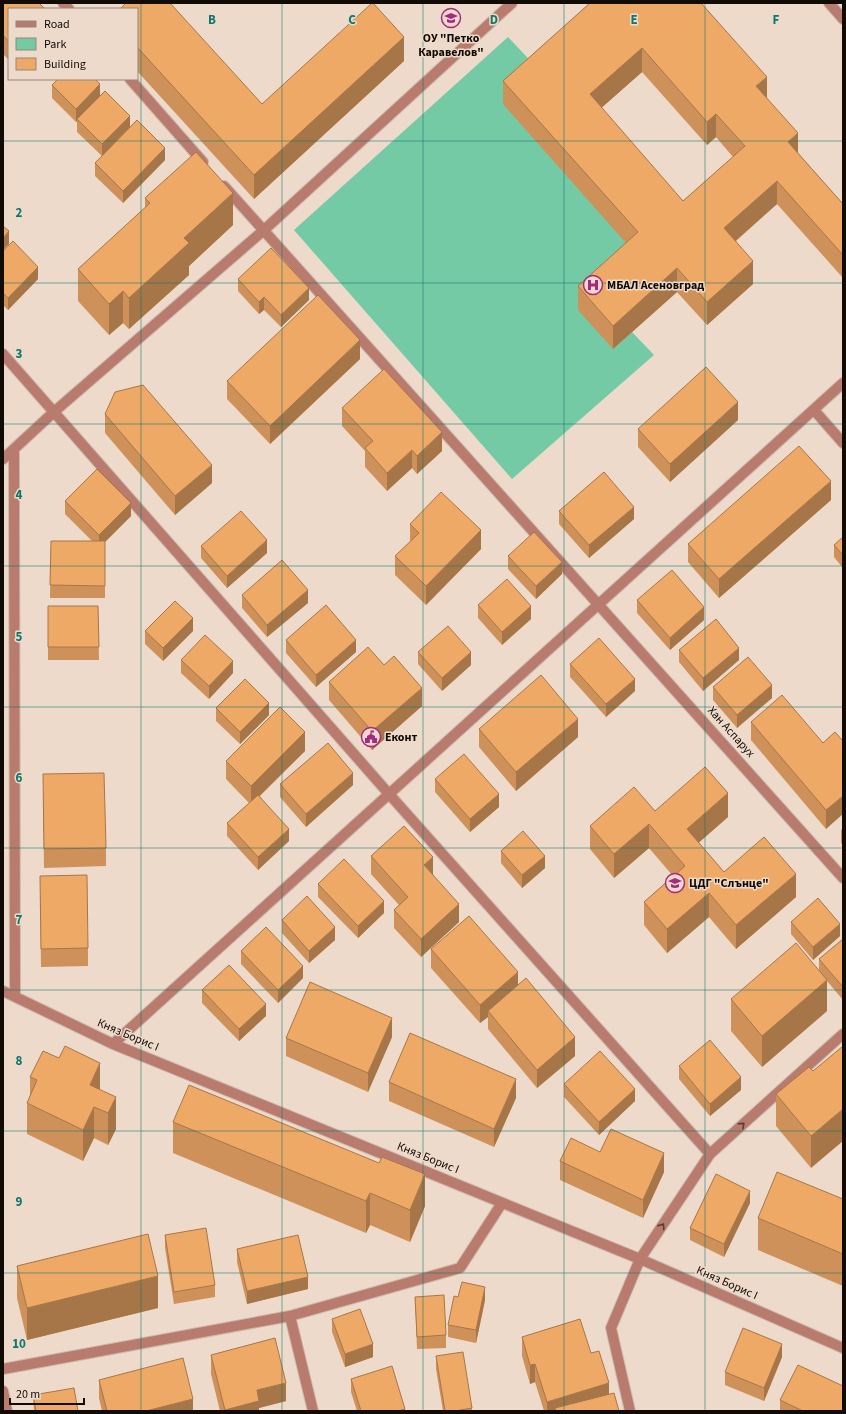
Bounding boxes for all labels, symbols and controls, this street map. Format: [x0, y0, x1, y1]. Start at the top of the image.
school or university icon: ОУ "Петко Каравелов" [440, 7, 462, 29]
legend [8, 8, 138, 80]
text: B [208, 11, 216, 29]
text: C [348, 11, 356, 29]
text: D [490, 11, 498, 29]
text: E [630, 11, 638, 29]
text: F [773, 11, 780, 29]
text: Road [44, 16, 70, 33]
place label: ОУ "Петко Каравелов" [418, 30, 484, 61]
text: Park [44, 36, 66, 53]
text: Building [44, 56, 86, 73]
text: 2 [16, 204, 23, 222]
hospital icon: МБАЛ Асеновград [582, 274, 604, 296]
place label: МБАЛ Асеновград [607, 277, 704, 294]
text: 3 [16, 345, 23, 363]
text: 4 [16, 486, 23, 504]
text: 5 [16, 628, 23, 646]
street label: Хан Аспарух [703, 703, 759, 762]
public building icon: Еконт [360, 726, 382, 748]
place label: Еконт [385, 729, 417, 746]
text: 6 [16, 769, 23, 787]
school or university icon: ЦДГ "Слънце" [664, 872, 686, 894]
place label: ЦДГ "Слънце" [689, 875, 769, 892]
text: 7 [16, 911, 23, 929]
street label: Княз Борис I [94, 1014, 162, 1056]
text: 8 [16, 1052, 23, 1070]
one-way arrow [737, 1122, 745, 1130]
street label: Княз Борис I [394, 1138, 462, 1178]
text: 9 [16, 1193, 23, 1211]
one-way arrow [657, 1224, 664, 1231]
street label: Княз Борис I [694, 1262, 760, 1304]
text: 10 [12, 1335, 26, 1353]
scale bar [10, 1380, 84, 1406]
text: 20 m [16, 1386, 40, 1403]

